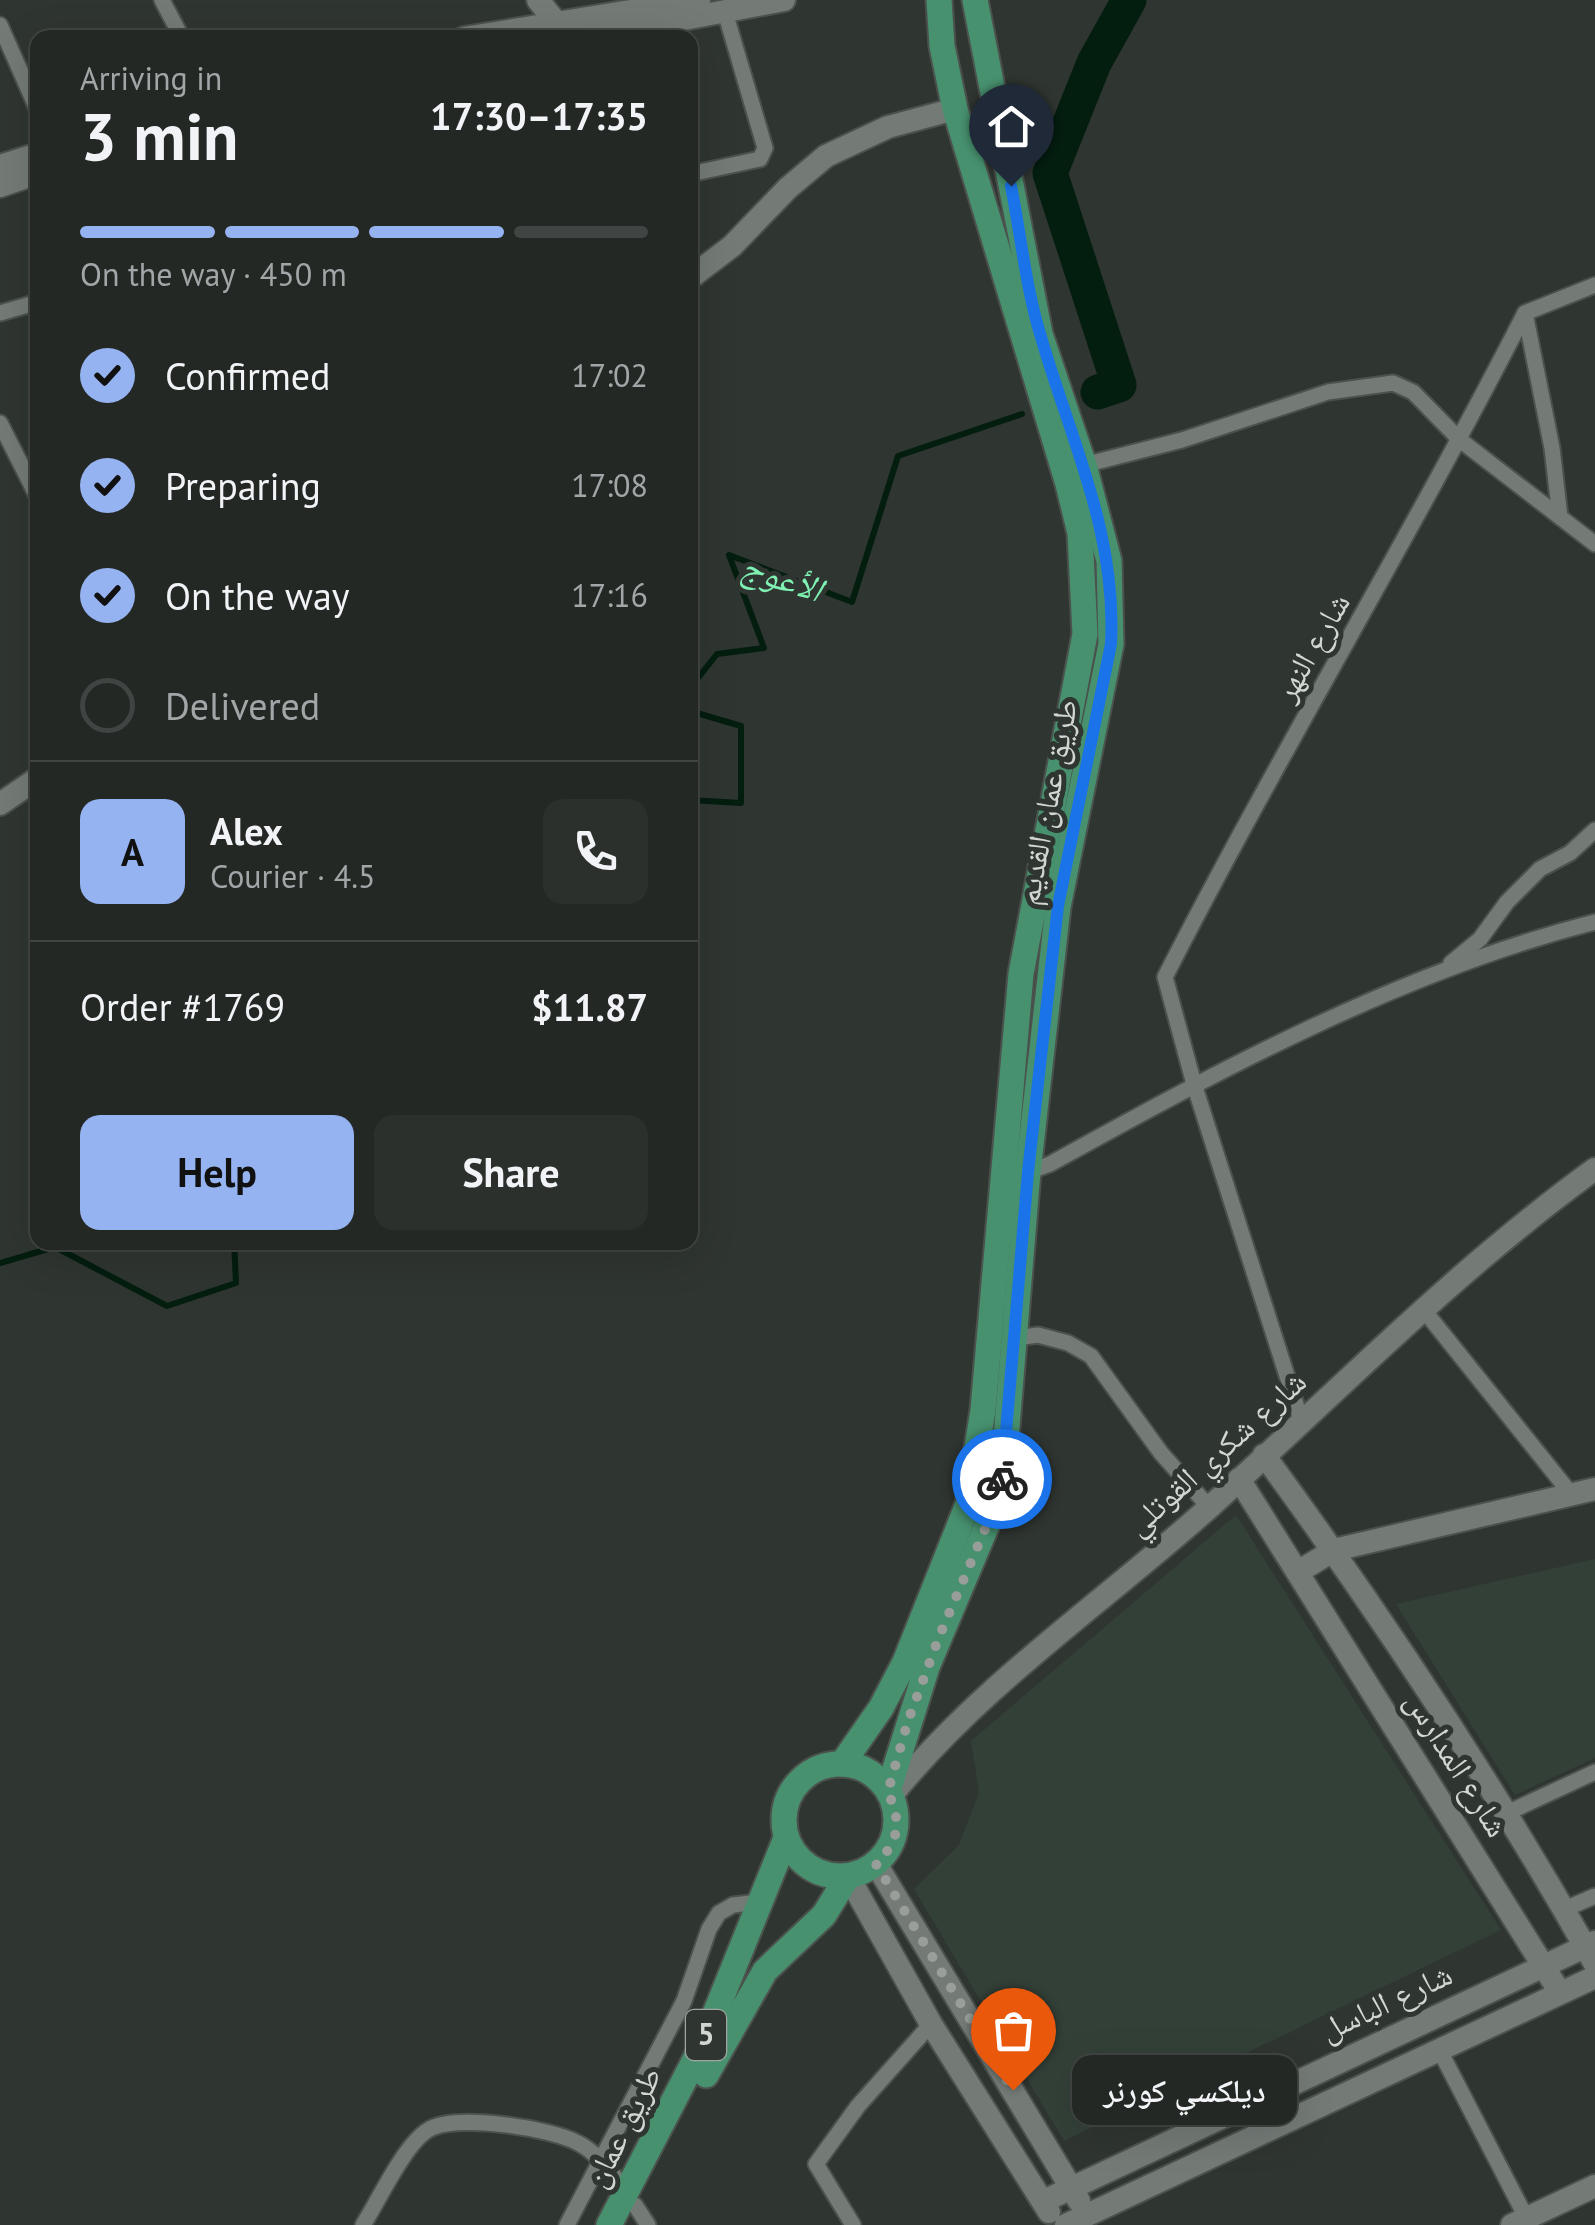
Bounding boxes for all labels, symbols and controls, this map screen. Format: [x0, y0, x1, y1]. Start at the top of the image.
text: Arriving in [80, 57, 222, 99]
pin [969, 84, 1054, 187]
text: 17:30–17:35 [430, 91, 648, 140]
text: 3 min [80, 94, 239, 178]
icon: home [984, 99, 1039, 154]
text: On the way · 450 m [80, 253, 347, 295]
icon: check [80, 348, 135, 403]
text: Confirmed [165, 351, 331, 400]
text: 17:02 [571, 354, 648, 396]
icon: check [80, 458, 135, 513]
text: Preparing [165, 461, 321, 510]
text: 17:08 [571, 464, 648, 506]
water label: الأعوج [736, 542, 832, 614]
icon: check [80, 568, 135, 623]
text: On the way [165, 571, 350, 620]
text: 17:16 [571, 574, 648, 616]
street label: شارع النهر [1263, 585, 1359, 709]
text: Delivered [165, 681, 320, 730]
street label: طريق عمان القديم [1005, 695, 1088, 908]
button: phone [543, 799, 648, 904]
text: Alex [210, 806, 283, 855]
text: A [121, 827, 144, 876]
text: Courier · 4.5 [210, 855, 376, 897]
text: Order #1769 [80, 982, 285, 1031]
text: $11.87 [531, 982, 648, 1031]
button: Help [80, 1115, 354, 1230]
button: Share [374, 1115, 648, 1230]
street label: شارع شكري القوتلي [1116, 1360, 1318, 1548]
courier [952, 1429, 1052, 1529]
icon: bike [975, 1452, 1030, 1507]
street label: شارع المدارس [1396, 1683, 1519, 1844]
street label: شارع الباسل [1313, 1952, 1458, 2050]
pin [971, 1988, 1056, 2091]
icon: bag [986, 2003, 1041, 2058]
road number: 5 [686, 2010, 726, 2060]
callout: ديلكسي كورنر [1073, 2055, 1298, 2125]
street label: طريق عمان [574, 2059, 670, 2194]
text: ديلكسي كورنر [1103, 2069, 1266, 2111]

